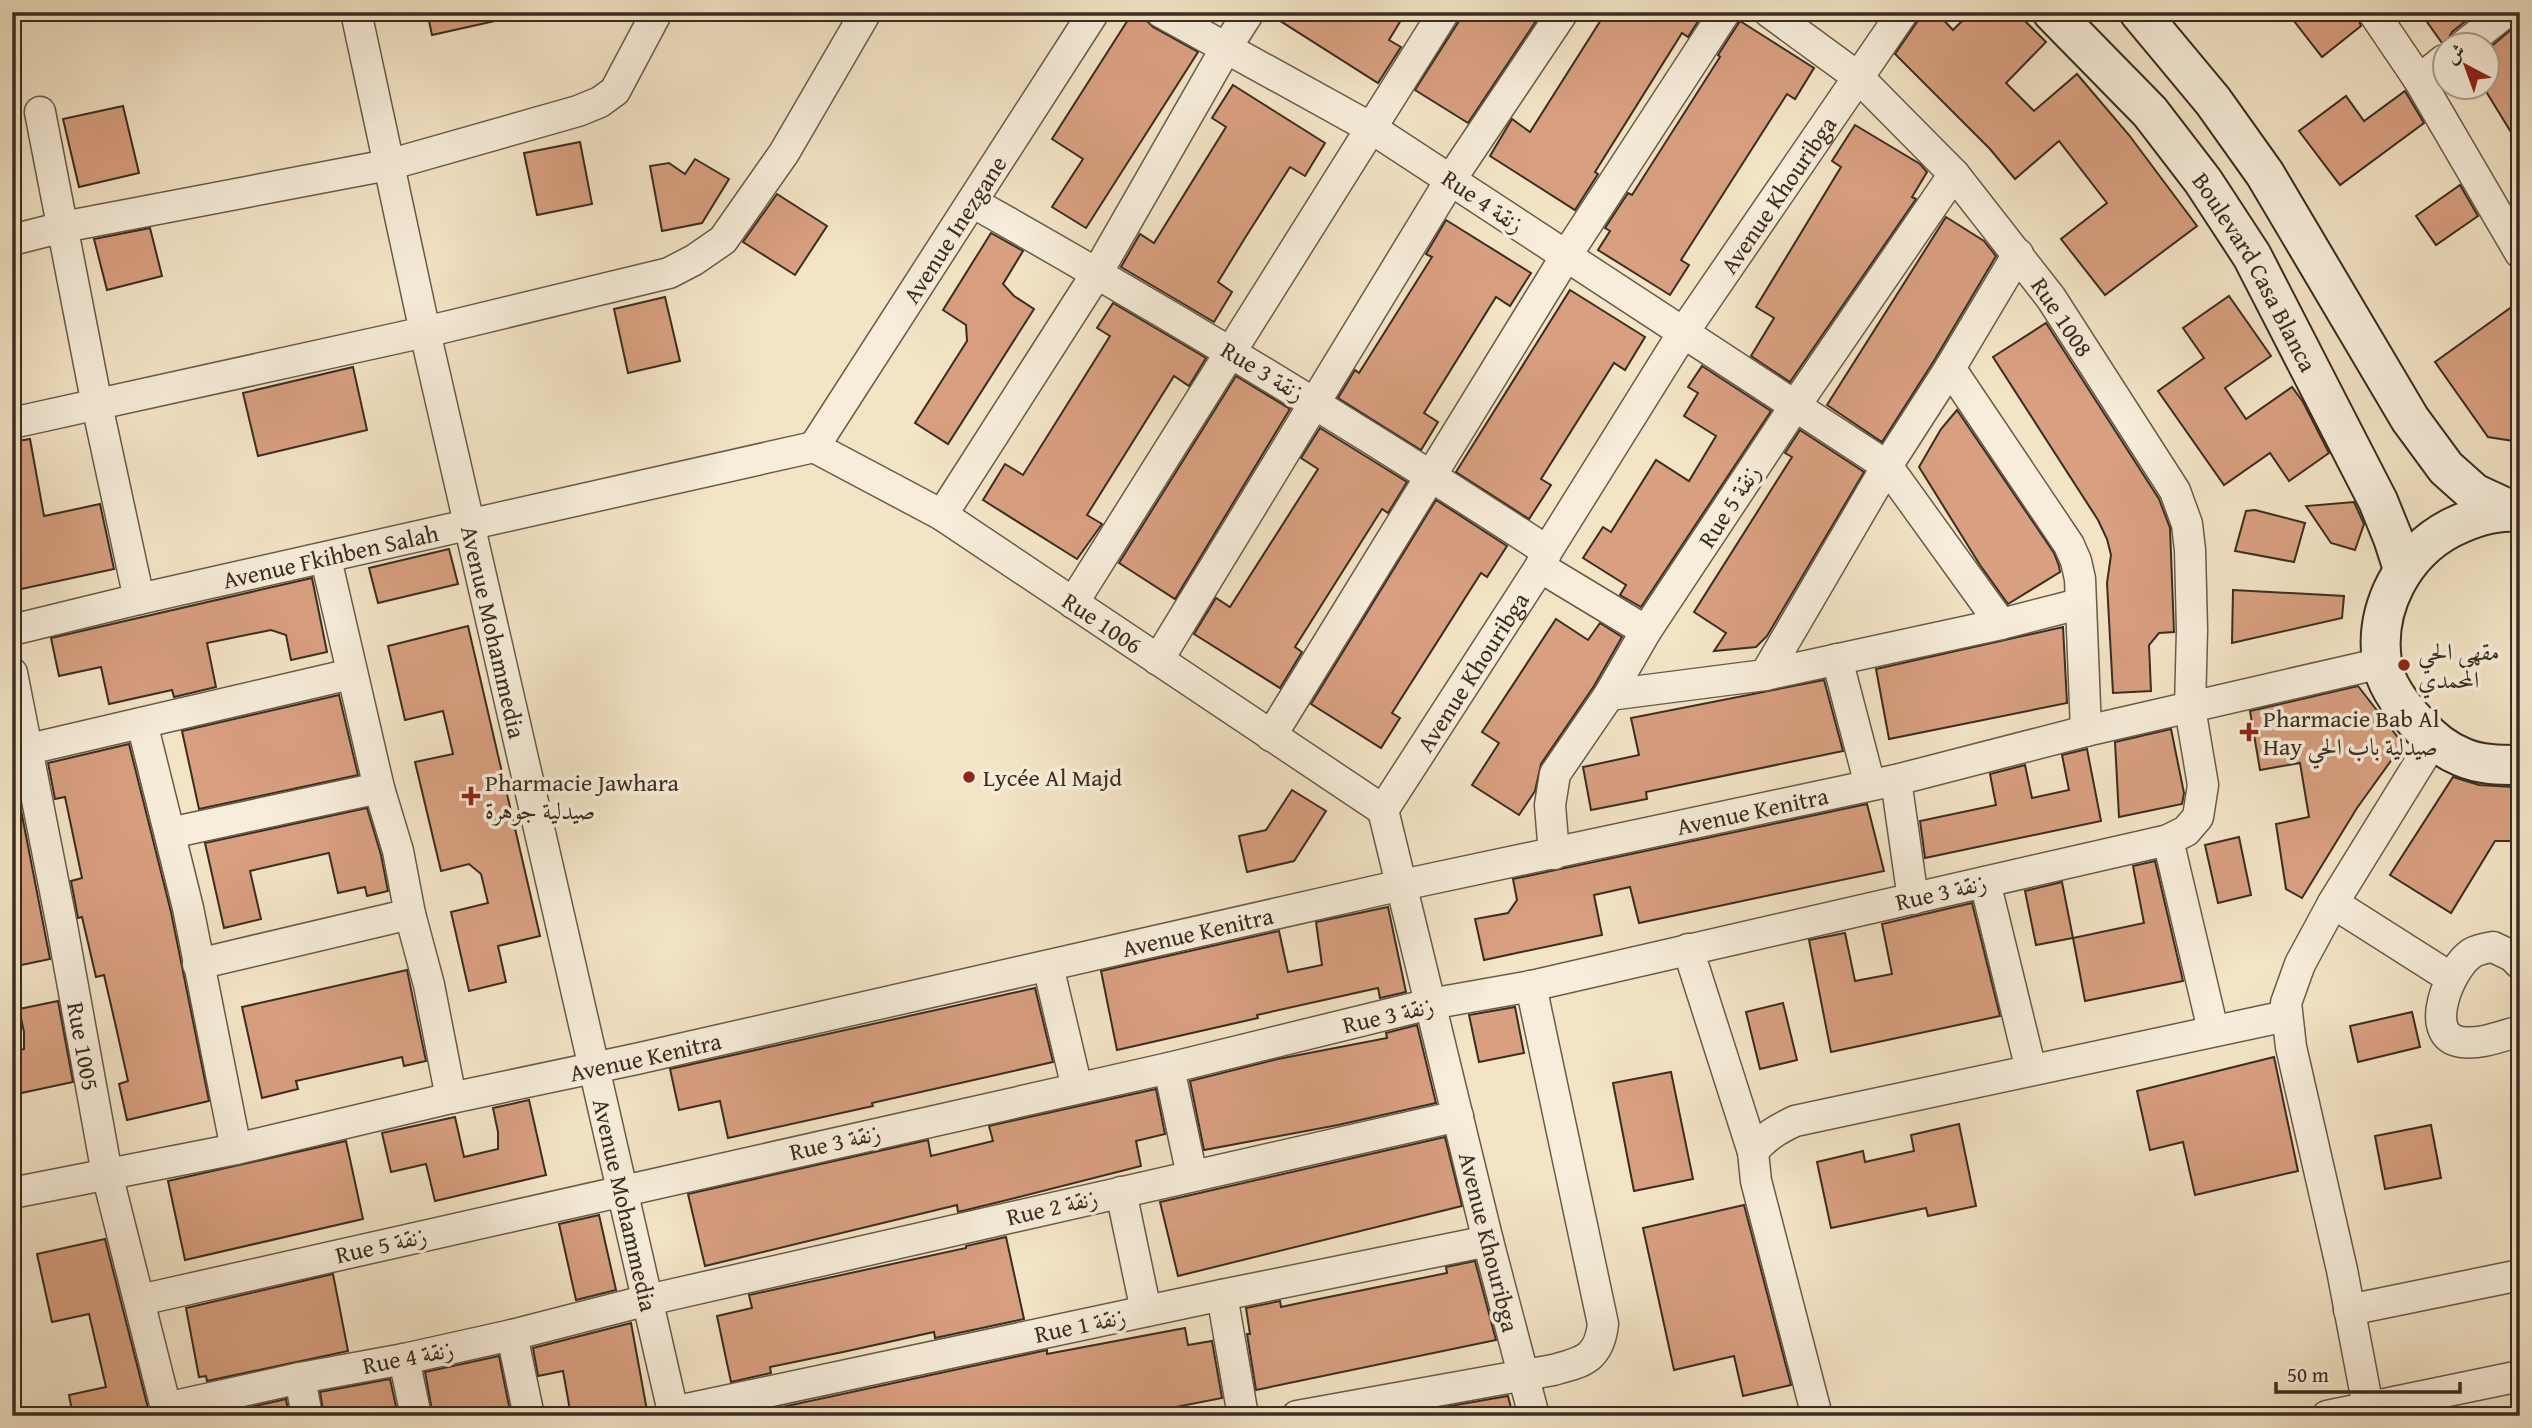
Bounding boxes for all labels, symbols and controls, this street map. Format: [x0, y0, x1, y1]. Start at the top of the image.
north arrow [2430, 32, 2500, 102]
text: ش [2439, 36, 2471, 70]
street label: Avenue Khouribga [1711, 108, 1845, 281]
street label: Avenue Inezgane [894, 148, 1015, 310]
street label: Rue 4 زنقة [1435, 161, 1531, 241]
street label: Boulevard Casa Blanca [2184, 164, 2326, 378]
street label: Rue 1008 [2022, 270, 2102, 364]
street label: Rue 3 زنقة [1214, 332, 1312, 410]
street label: Rue 5 زنقة [1689, 458, 1769, 554]
street label: Avenue Fkihben Salah [219, 514, 442, 597]
street label: Avenue Mohammedia [453, 522, 535, 742]
street label: Rue 1006 [1055, 583, 1149, 662]
street label: Avenue Khouribga [1408, 584, 1537, 759]
place label: مقهى الحي المحمدي [2418, 634, 2500, 699]
marker: مقهى الحي المحمدي [2396, 657, 2412, 673]
place label: Pharmacie Bab Al Hay صيدلية باب الحي [2263, 701, 2440, 770]
marker: Pharmacie Bab Al Hay صيدلية باب الحي [2241, 724, 2257, 740]
place label: Lycée Al Majd [983, 760, 1122, 795]
place label: Pharmacie Jawhara صيدلية جوهرة [485, 765, 680, 828]
marker: Lycée Al Majd [961, 769, 977, 785]
street label: Avenue Kenitra [1673, 777, 1832, 844]
marker: Pharmacie Jawhara صيدلية جوهرة [463, 788, 479, 804]
street label: Rue 3 زنقة [1892, 865, 1990, 919]
street label: Avenue Kenitra [1118, 897, 1277, 966]
street label: Rue 3 زنقة [1339, 988, 1437, 1042]
street label: Rue 1005 [59, 999, 109, 1093]
street label: Avenue Kenitra [566, 1023, 725, 1090]
street label: Avenue Mohammedia [584, 1095, 667, 1315]
street label: Rue 3 زنقة [786, 1115, 884, 1169]
street label: Avenue Khouribga [1450, 1148, 1528, 1336]
street label: Rue 2 زنقة [1003, 1180, 1101, 1234]
street label: Rue 5 زنقة [332, 1218, 430, 1272]
street label: Rue 1 زنقة [1031, 1298, 1129, 1352]
street label: Rue 4 زنقة [359, 1331, 457, 1383]
scale bar [2276, 1351, 2460, 1395]
text: 50 m [2287, 1359, 2329, 1390]

